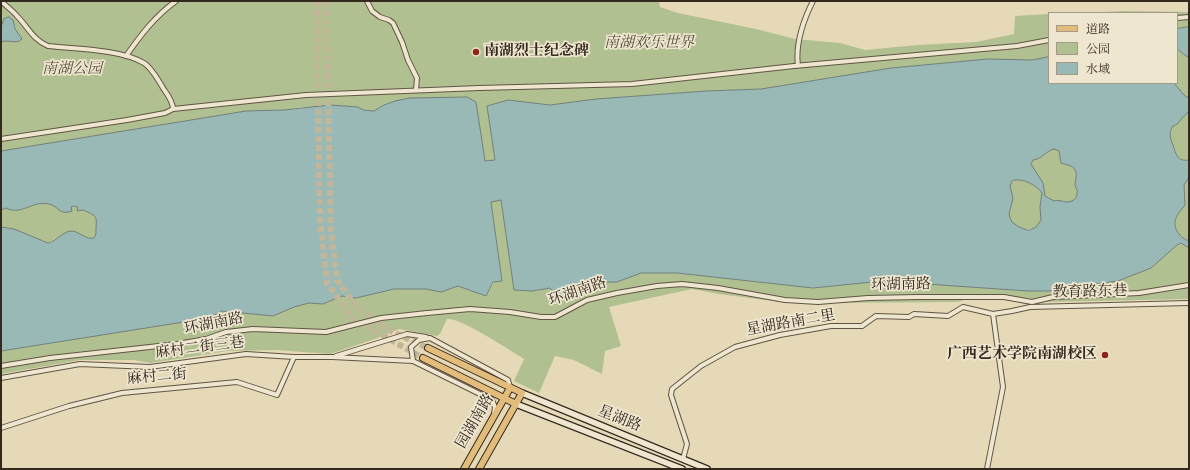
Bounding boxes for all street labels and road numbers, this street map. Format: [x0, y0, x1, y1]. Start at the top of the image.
street label: 环湖南路 [547, 275, 609, 311]
street label: 环湖南路 [871, 276, 931, 296]
street label: 教育路东巷 [1052, 283, 1128, 303]
street label: 星湖路南二里 [745, 307, 837, 341]
street label: 环湖南路 [183, 310, 245, 340]
street label: 麻村二街三巷 [154, 335, 246, 363]
street label: 麻村二街 [126, 366, 188, 390]
street label: 园湖南路 [453, 392, 499, 452]
street label: 星湖路 [595, 403, 643, 437]

